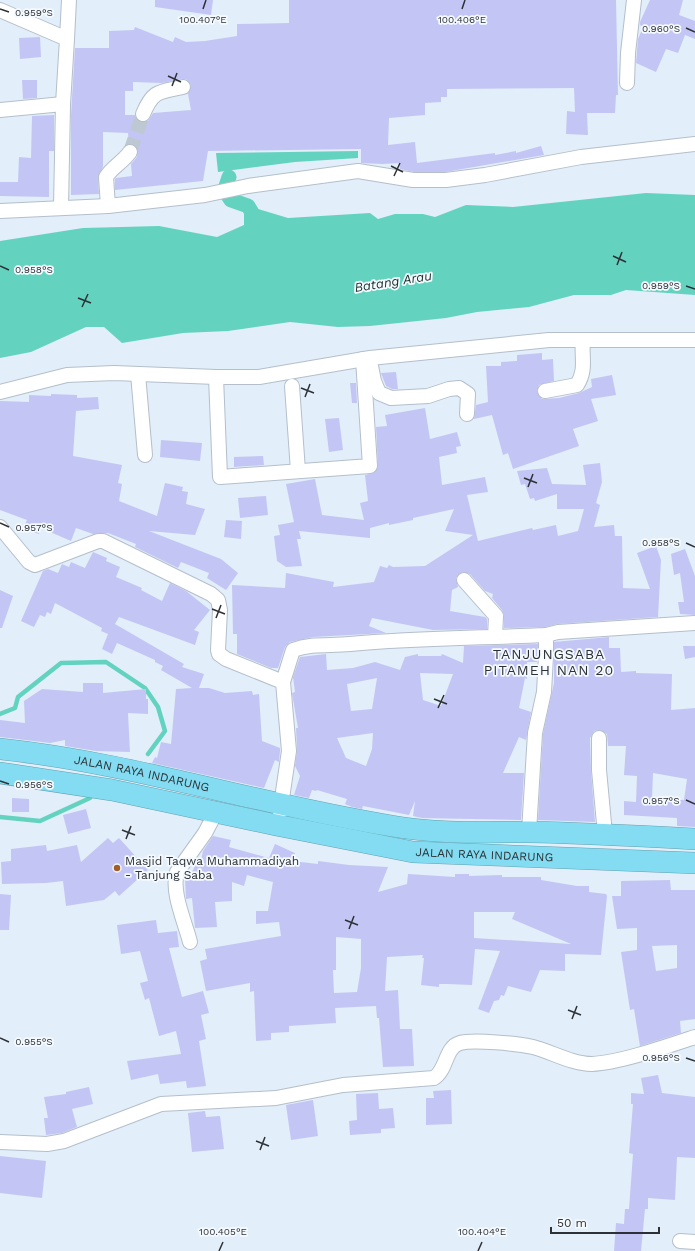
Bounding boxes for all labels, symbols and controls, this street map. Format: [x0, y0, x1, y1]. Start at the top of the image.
text: 0.959°S [15, 7, 53, 18]
text: 100.407°E [179, 14, 227, 25]
text: 100.406°E [438, 14, 486, 25]
text: 0.960°S [642, 23, 680, 34]
text: 0.958°S [15, 264, 53, 275]
water label: Batang Arau [353, 268, 433, 295]
text: 0.959°S [642, 280, 680, 291]
text: 0.957°S [15, 522, 53, 533]
text: 0.958°S [642, 537, 680, 548]
district label: TANJUNGSABA PITAMEH NAN 20 [484, 646, 614, 678]
street label: JALAN RAYA INDARUNG [73, 753, 211, 795]
text: 0.956°S [15, 779, 53, 790]
text: 0.957°S [642, 795, 680, 806]
street label: JALAN RAYA INDARUNG [415, 845, 554, 864]
place label: Masjid Taqwa Muhammadiyah - Tanjung Saba [125, 854, 299, 882]
marker: Masjid Taqwa Muhammadiyah - Tanjung Saba [112, 863, 122, 873]
text: 0.955°S [15, 1036, 53, 1047]
text: 0.956°S [642, 1052, 680, 1063]
scale bar [551, 1209, 659, 1235]
text: 50 m [557, 1216, 587, 1230]
text: 100.405°E [199, 1226, 247, 1237]
text: 100.404°E [458, 1226, 506, 1237]

